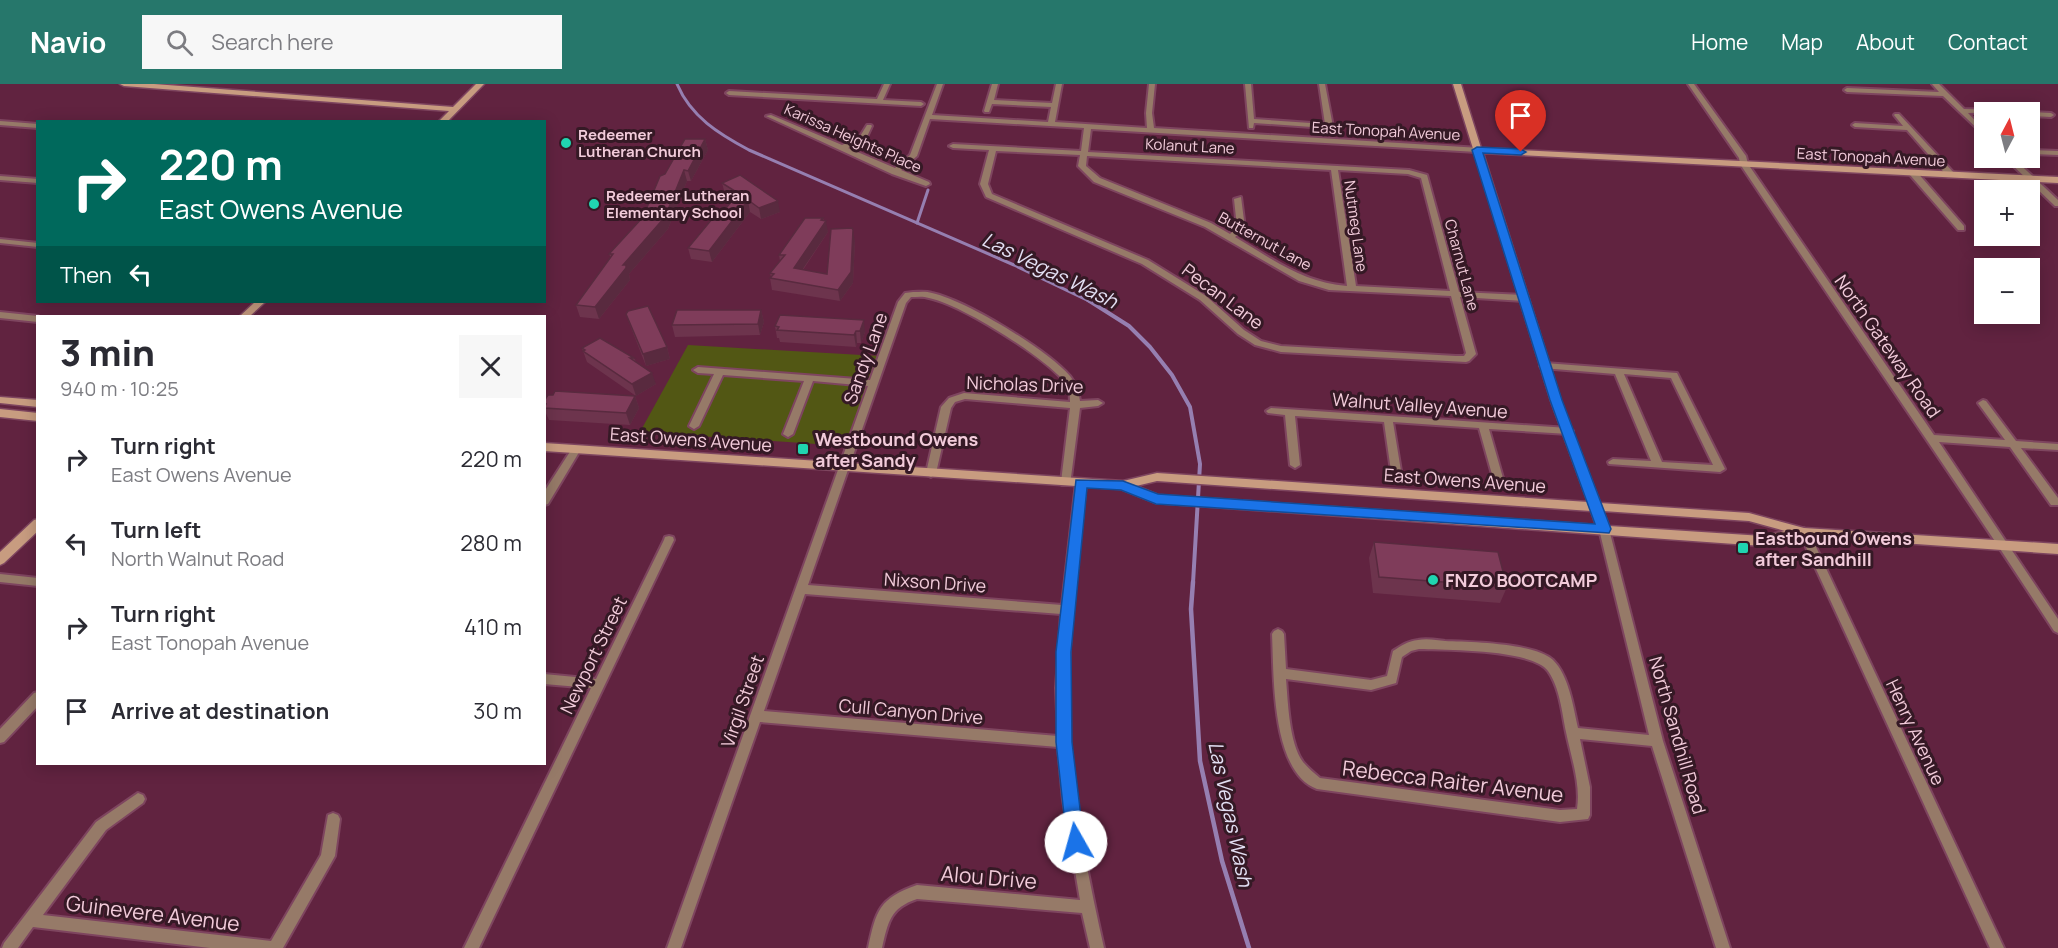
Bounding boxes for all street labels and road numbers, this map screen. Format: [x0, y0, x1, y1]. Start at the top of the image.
street label: Karissa Heights Place [781, 98, 925, 178]
street label: East Tonopah Avenue [1311, 117, 1461, 145]
street label: Kolanut Lane [1145, 133, 1235, 159]
street label: East Tonopah Avenue [1796, 143, 1946, 171]
street label: Nutmeg Lane [1339, 179, 1373, 273]
street label: Butternut Lane [1214, 207, 1316, 275]
street label: Charnut Lane [1440, 217, 1484, 313]
street label: Pecan Lane [1177, 258, 1269, 334]
street label: North Gateway Road [1830, 270, 1946, 422]
street label: Sandy Lane [837, 309, 893, 407]
street label: Nicholas Drive [966, 370, 1084, 398]
street label: Walnut Valley Avenue [1331, 387, 1509, 423]
street label: East Owens Avenue [609, 421, 773, 457]
street label: East Owens Avenue [1383, 462, 1547, 498]
street label: Nixson Drive [883, 566, 987, 598]
street label: Newport Street [554, 592, 632, 718]
street label: Virgil Street [715, 652, 769, 750]
street label: North Sandhill Road [1644, 653, 1712, 817]
street label: Henry Avenue [1881, 675, 1951, 789]
street label: Cull Canyon Drive [838, 693, 984, 729]
street label: Rebecca Raiter Avenue [1341, 754, 1565, 808]
street label: Alou Drive [940, 859, 1038, 895]
street label: Guinevere Avenue [65, 888, 241, 938]

